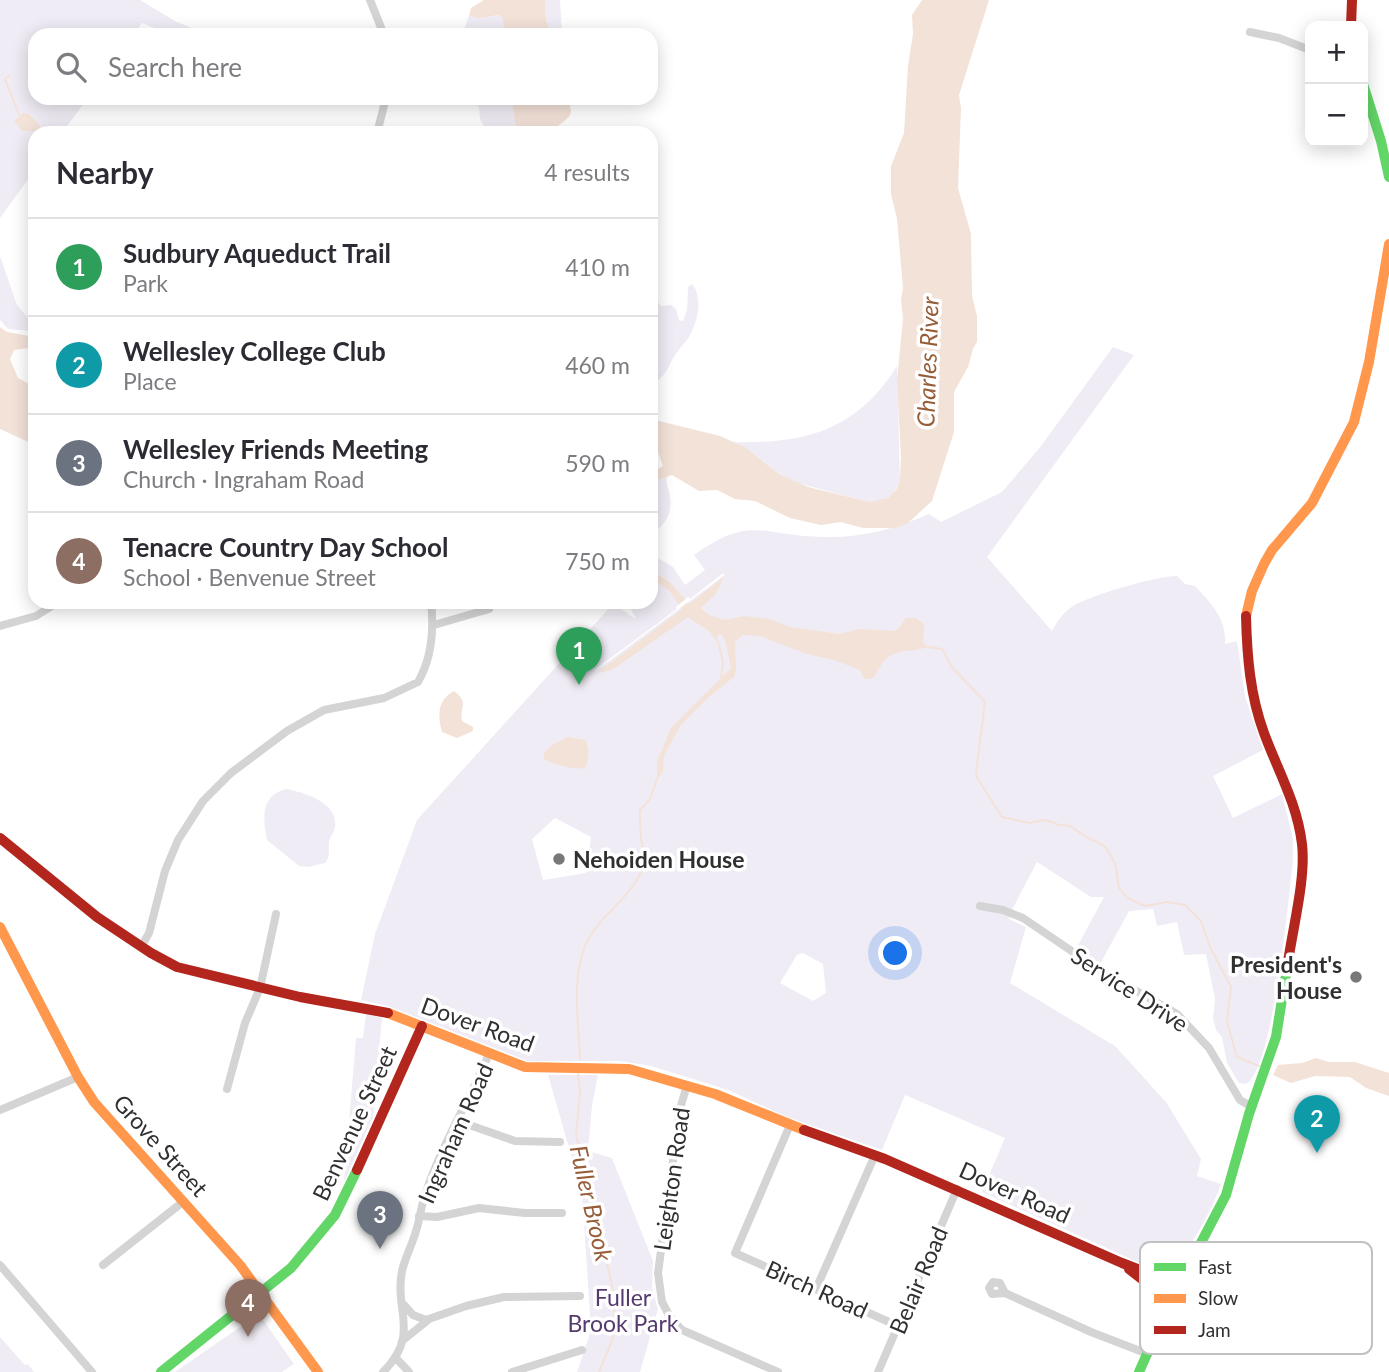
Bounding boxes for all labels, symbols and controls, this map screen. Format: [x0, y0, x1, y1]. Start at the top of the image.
map controls [1305, 21, 1368, 147]
button: + [1305, 21, 1368, 84]
search box [28, 28, 658, 105]
icon: search [52, 48, 90, 86]
text: Search here [108, 51, 242, 83]
button: − [1305, 84, 1368, 147]
text: Nearby [56, 154, 154, 190]
text: 4 results [544, 158, 630, 186]
text: Sudbury Aqueduct Trail [123, 237, 391, 269]
text: 1 [72, 253, 86, 281]
text: 410 m [565, 253, 630, 281]
text: Park [123, 269, 168, 297]
water label: Charles River [910, 295, 944, 428]
text: Wellesley College Club [123, 335, 386, 367]
text: 2 [72, 351, 86, 379]
text: 460 m [565, 351, 630, 379]
text: Place [123, 367, 177, 395]
text: Wellesley Friends Meeting [123, 433, 428, 465]
text: 3 [72, 449, 86, 477]
text: 590 m [565, 449, 630, 477]
text: Church · Ingraham Road [123, 465, 364, 493]
text: Tenacre Country Day School [123, 531, 448, 563]
text: 4 [72, 547, 86, 575]
text: 750 m [565, 547, 630, 575]
text: School · Benvenue Street [123, 563, 376, 591]
pin: 1 [556, 627, 602, 685]
place label: Nehoiden House [573, 845, 745, 873]
marker: Nehoiden House [551, 851, 567, 867]
your location [878, 936, 912, 970]
street label: Service Drive [1066, 941, 1194, 1037]
place label: President's House [1230, 950, 1342, 1004]
marker: President's House [1348, 969, 1364, 985]
street label: Dover Road [418, 991, 538, 1057]
street label: Benvenue Street [306, 1041, 402, 1205]
street label: Ingraham Road [412, 1058, 498, 1208]
street label: Grove Street [108, 1088, 215, 1202]
pin: 2 [1294, 1095, 1340, 1153]
street label: Leighton Road [647, 1106, 695, 1252]
water label: Fuller Brook [565, 1142, 620, 1265]
street label: Dover Road [955, 1155, 1075, 1229]
pin: 3 [357, 1191, 403, 1249]
street label: Belair Road [883, 1222, 953, 1338]
legend [1140, 1242, 1372, 1354]
street label: Birch Road [762, 1254, 872, 1324]
text: Fast [1198, 1255, 1232, 1278]
pin: 4 [225, 1279, 271, 1337]
park label: Fuller Brook Park [567, 1283, 679, 1337]
text: Slow [1198, 1286, 1238, 1309]
text: Jam [1198, 1318, 1231, 1341]

